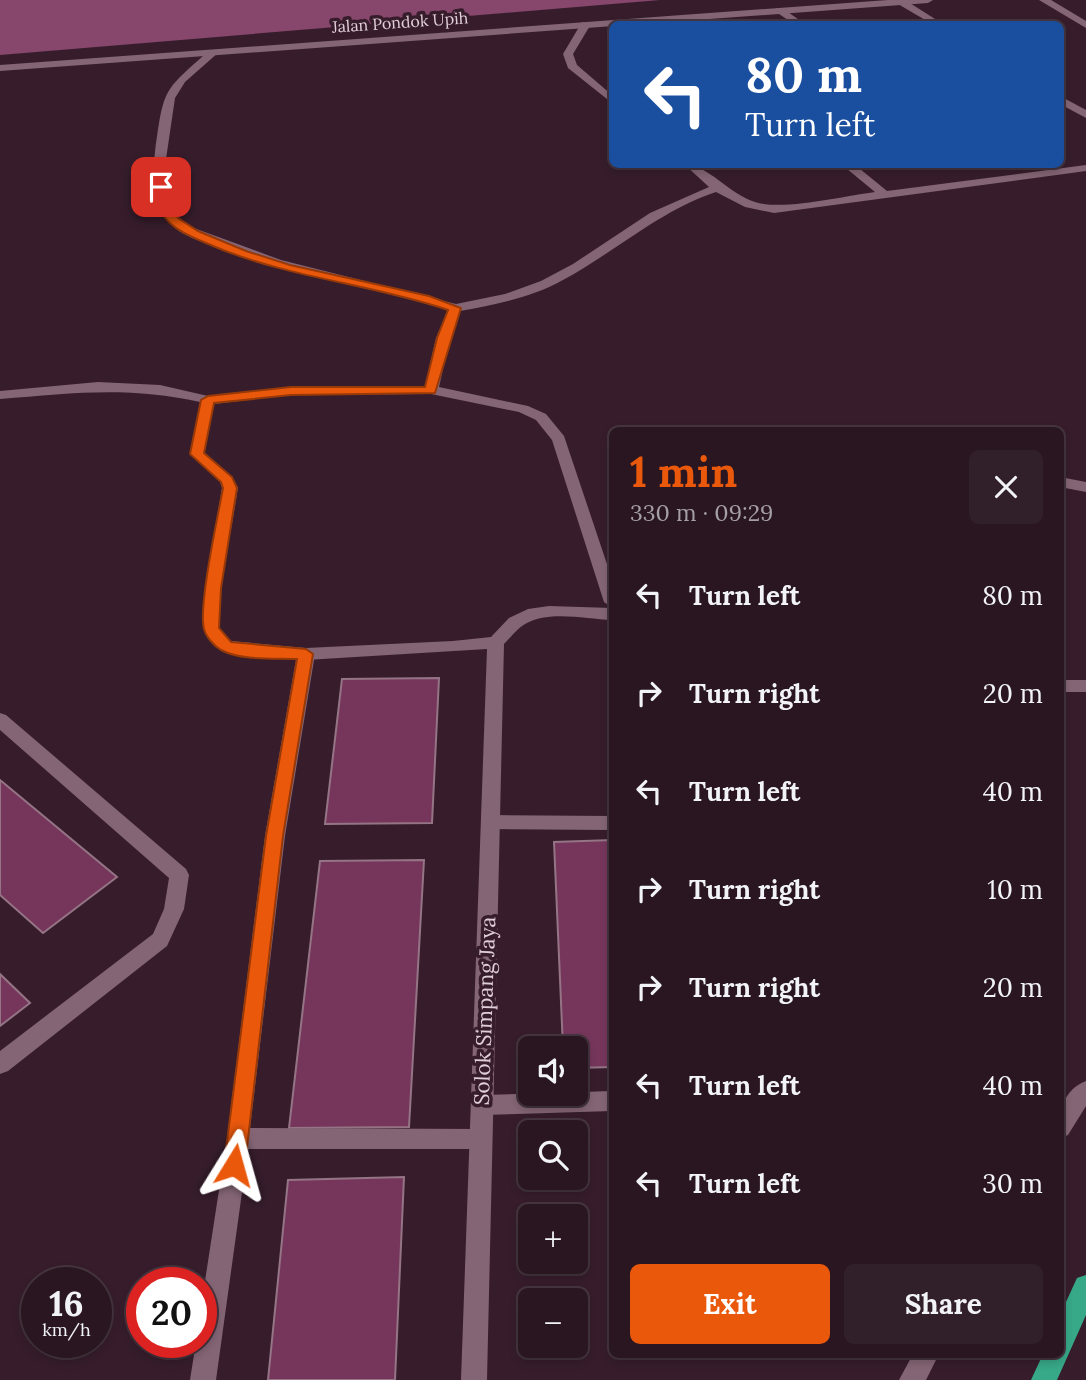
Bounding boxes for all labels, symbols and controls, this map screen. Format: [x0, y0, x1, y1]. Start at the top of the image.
street label: Jalan Pondok Upih [330, 7, 469, 37]
text: 80 m [745, 43, 862, 105]
icon: left [630, 49, 721, 140]
text: Turn left [745, 104, 875, 145]
pin [131, 157, 191, 217]
icon: arrive [142, 168, 180, 206]
text: 1 min [630, 445, 737, 499]
button: close [969, 450, 1043, 524]
text: 330 m · 09:29 [630, 498, 773, 527]
icon: left [630, 576, 668, 614]
text: Turn left [689, 579, 800, 612]
text: 80 m [982, 579, 1043, 612]
icon: right [630, 674, 668, 712]
text: Turn right [689, 677, 820, 710]
text: 20 m [983, 677, 1043, 710]
icon: left [630, 772, 668, 810]
text: Turn left [689, 775, 800, 808]
text: 40 m [983, 775, 1043, 808]
icon: right [630, 870, 668, 908]
text: Turn right [689, 873, 820, 906]
text: 10 m [987, 873, 1043, 906]
street label: Solok Simpang Jaya [468, 916, 501, 1106]
icon: right [630, 968, 668, 1006]
text: Turn right [689, 971, 820, 1004]
text: 20 m [983, 971, 1043, 1004]
map controls [518, 1036, 588, 1358]
button: sound [518, 1036, 588, 1106]
icon: left [630, 1066, 668, 1104]
text: Turn left [689, 1069, 800, 1102]
text: 40 m [983, 1069, 1043, 1102]
button: search [518, 1120, 588, 1190]
position arrow [197, 1128, 271, 1202]
icon: left [630, 1164, 668, 1202]
text: Turn left [689, 1167, 800, 1200]
text: 30 m [982, 1167, 1043, 1200]
button: + [518, 1204, 588, 1274]
button: Exit [630, 1264, 830, 1344]
button: Share [844, 1264, 1043, 1344]
speed limit sign: 20 [126, 1267, 217, 1358]
text: 16 [49, 1281, 84, 1326]
button: − [518, 1288, 588, 1358]
text: km/h [42, 1318, 91, 1341]

